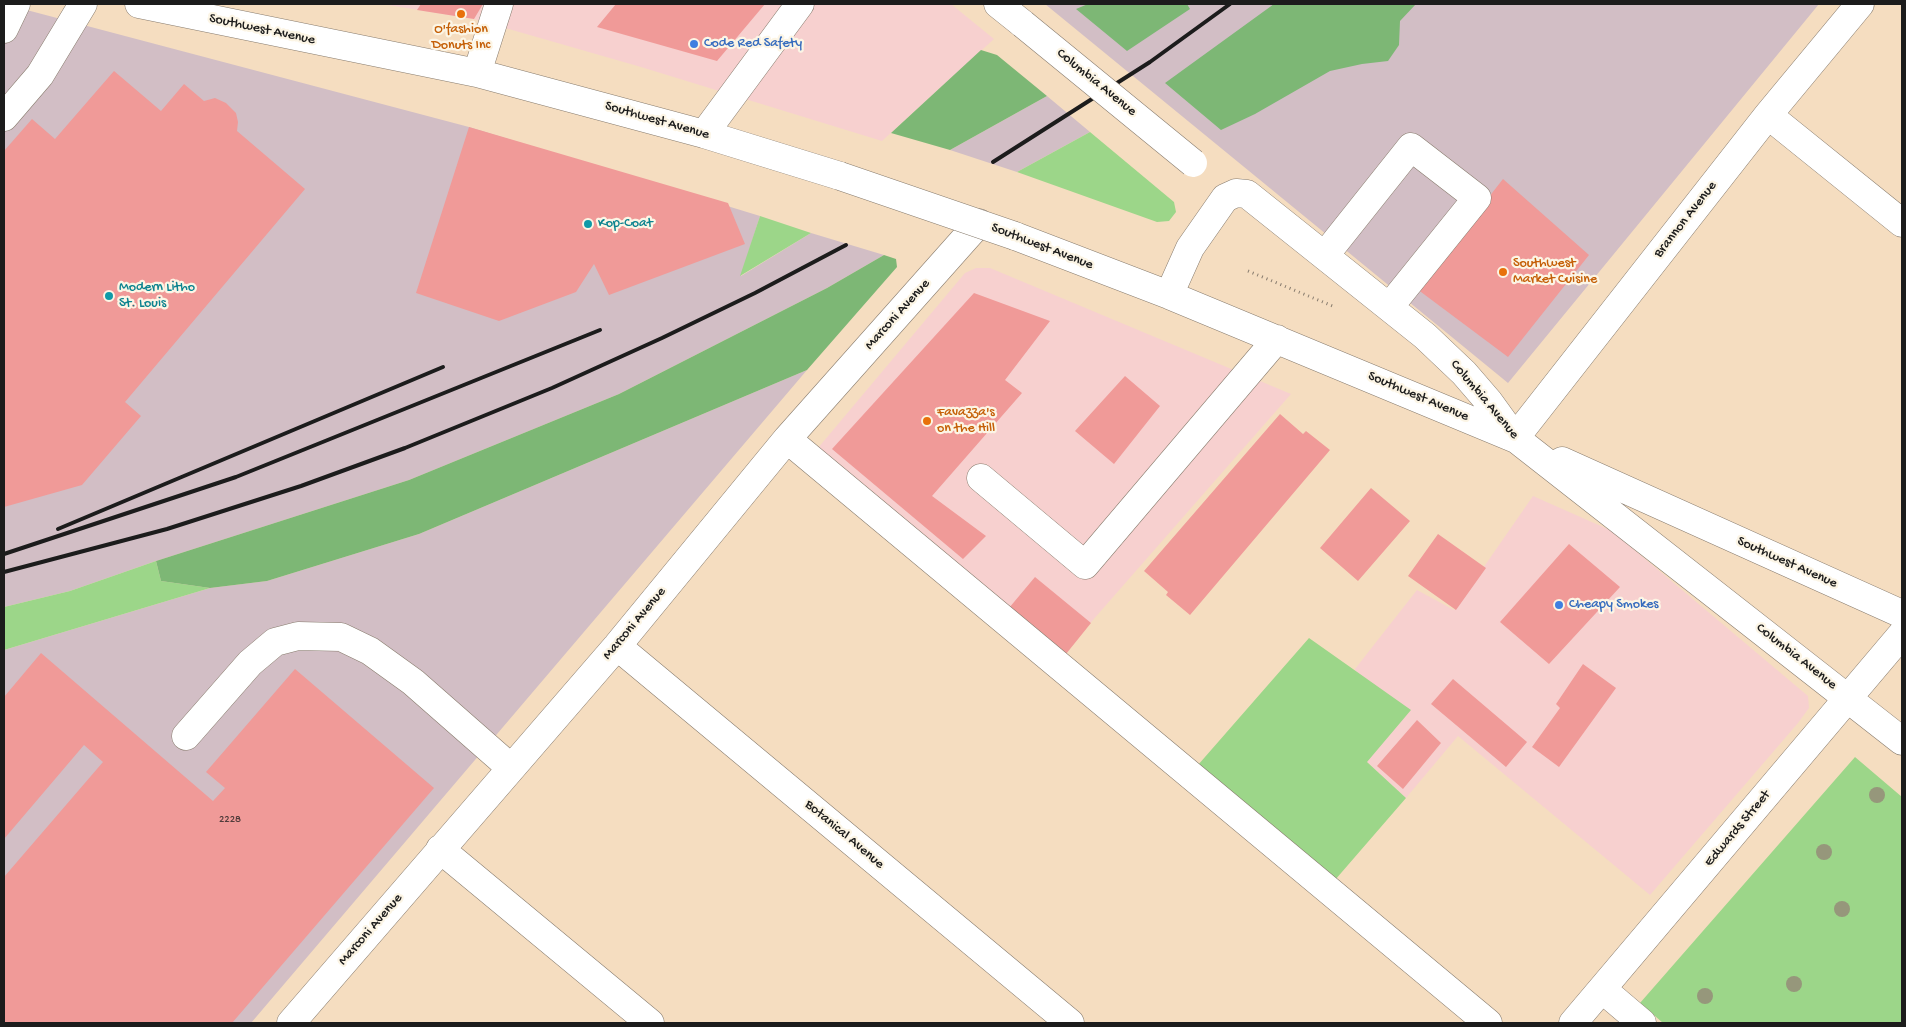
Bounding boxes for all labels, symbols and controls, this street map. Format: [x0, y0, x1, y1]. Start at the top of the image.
marker: O'fashion Donuts Inc [455, 8, 467, 20]
street label: Southwest Avenue [207, 11, 317, 49]
place label: O'fashion Donuts Inc [432, 22, 490, 54]
place label: Code Red Safety [704, 36, 802, 52]
marker: Code Red Safety [688, 38, 700, 50]
street label: Columbia Avenue [1053, 46, 1139, 120]
street label: Southwest Avenue [603, 98, 711, 144]
street label: Brannon Avenue [1651, 178, 1721, 262]
place label: Kop-Coat [598, 216, 653, 232]
marker: Kop-Coat [582, 218, 594, 230]
street label: Southwest Avenue [989, 220, 1095, 274]
place label: Southwest Market Cuisine [1513, 256, 1597, 288]
marker: Southwest Market Cuisine [1497, 266, 1509, 278]
street label: Marconi Avenue [862, 276, 934, 354]
place label: Modern Litho St. Louis [119, 280, 195, 312]
marker: Modern Litho St. Louis [103, 290, 115, 302]
street label: Columbia Avenue [1446, 357, 1522, 443]
street label: Southwest Avenue [1365, 368, 1471, 426]
place label: Favazza's on the Hill [937, 405, 995, 438]
marker: Favazza's on the Hill [921, 415, 933, 427]
street label: Southwest Avenue [1734, 533, 1840, 593]
street label: Marconi Avenue [600, 584, 670, 664]
place label: Cheapy Smokes [1569, 597, 1659, 613]
marker: Cheapy Smokes [1553, 599, 1565, 611]
street label: Columbia Avenue [1752, 620, 1840, 694]
street label: Edwards Street [1701, 787, 1775, 871]
street label: Botanical Avenue [801, 797, 887, 873]
house number: 2228 [219, 813, 241, 827]
street label: Marconi Avenue [335, 891, 407, 969]

